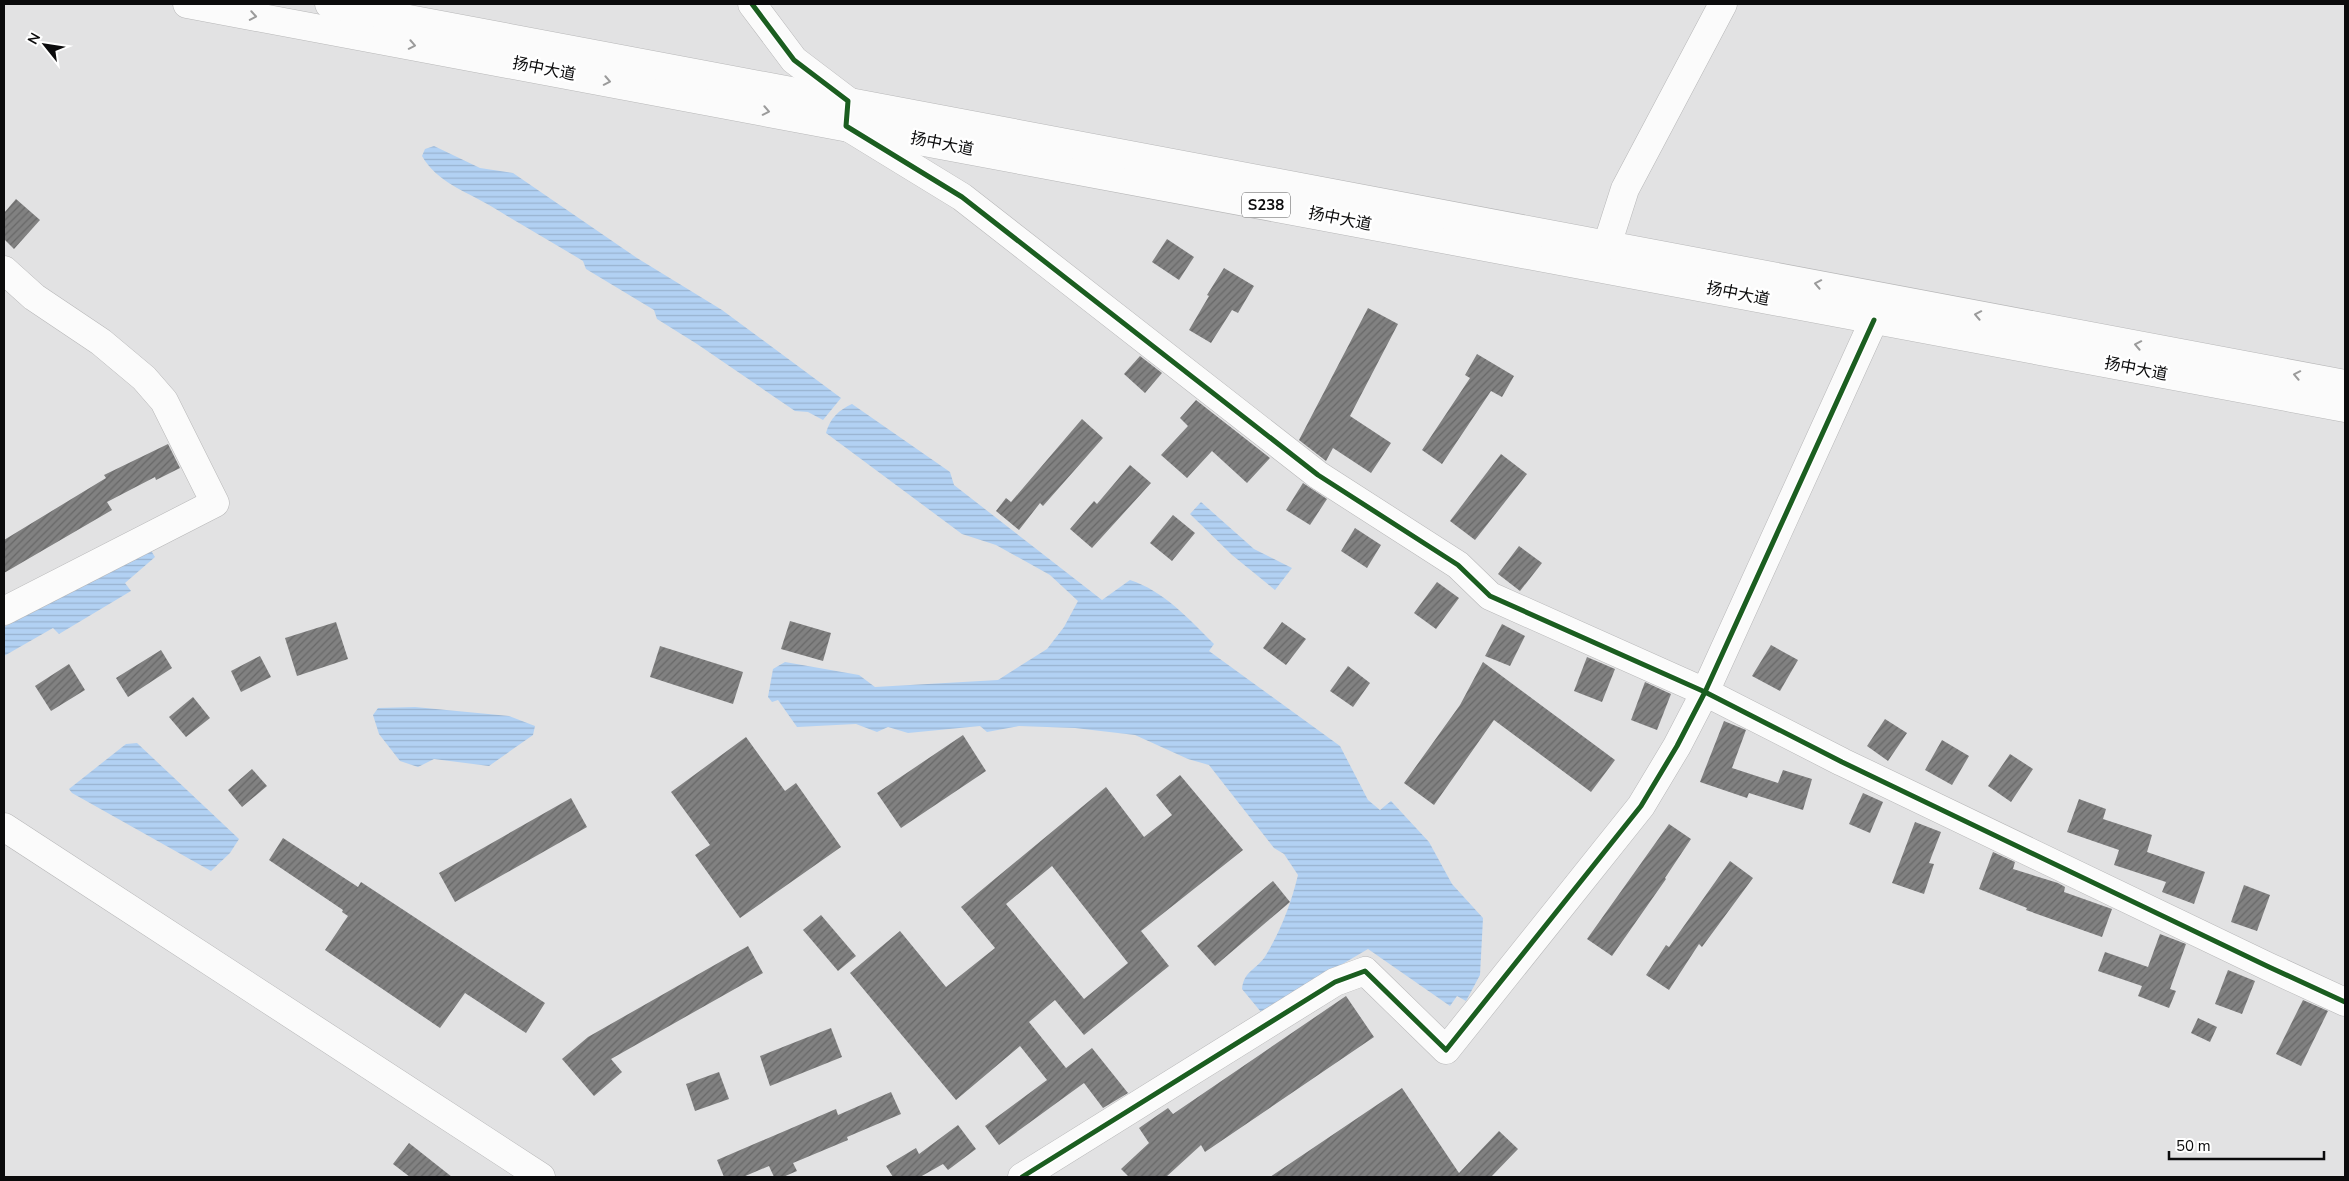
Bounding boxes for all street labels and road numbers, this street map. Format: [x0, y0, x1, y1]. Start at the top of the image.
street label: 扬中大道 [510, 52, 578, 86]
street label: 扬中大道 [908, 127, 976, 161]
road number: S238 [1242, 192, 1290, 218]
street label: 扬中大道 [1306, 202, 1374, 236]
street label: 扬中大道 [1704, 277, 1772, 311]
street label: 扬中大道 [2102, 352, 2170, 386]

